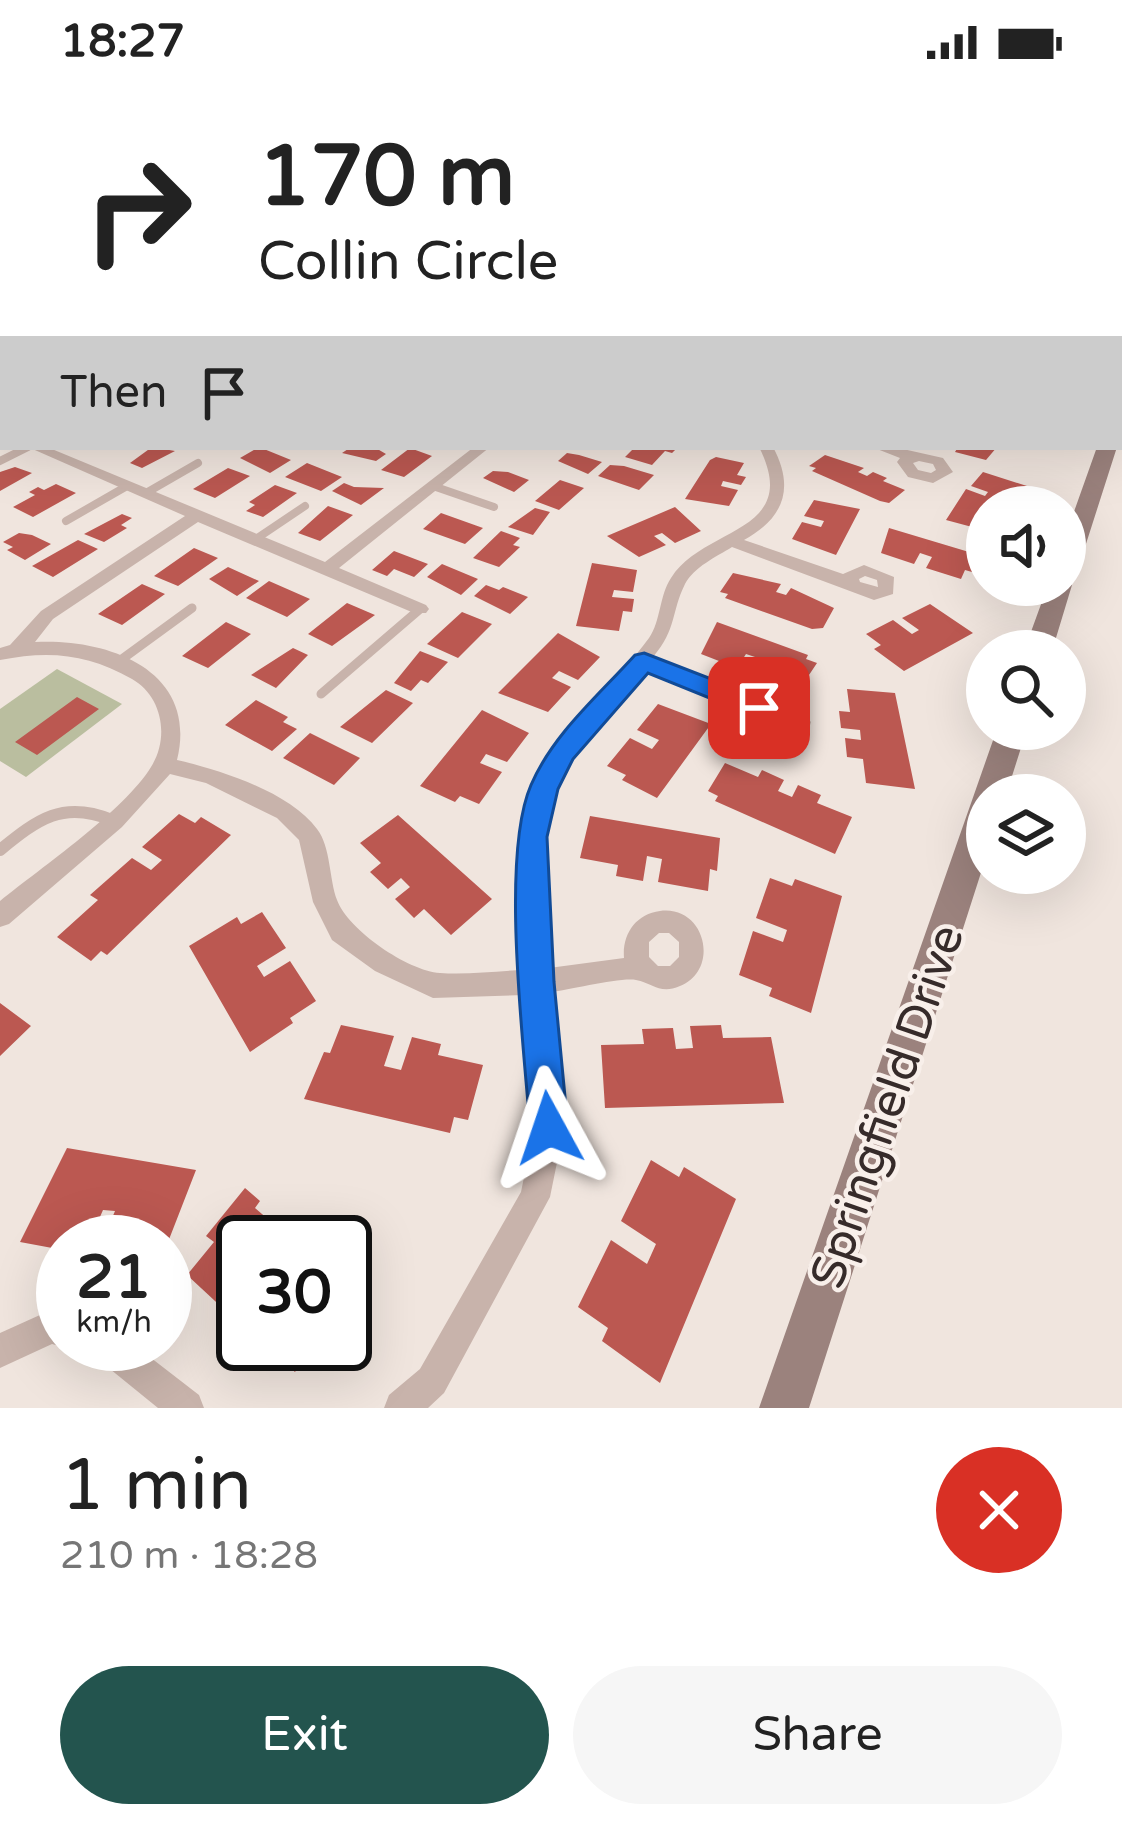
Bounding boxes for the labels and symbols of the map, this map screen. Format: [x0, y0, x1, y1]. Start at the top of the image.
pin [708, 657, 810, 759]
street label: Springfield Drive [799, 918, 977, 1296]
position arrow [486, 1065, 612, 1191]
speed limit sign: 30 [216, 1215, 372, 1371]

